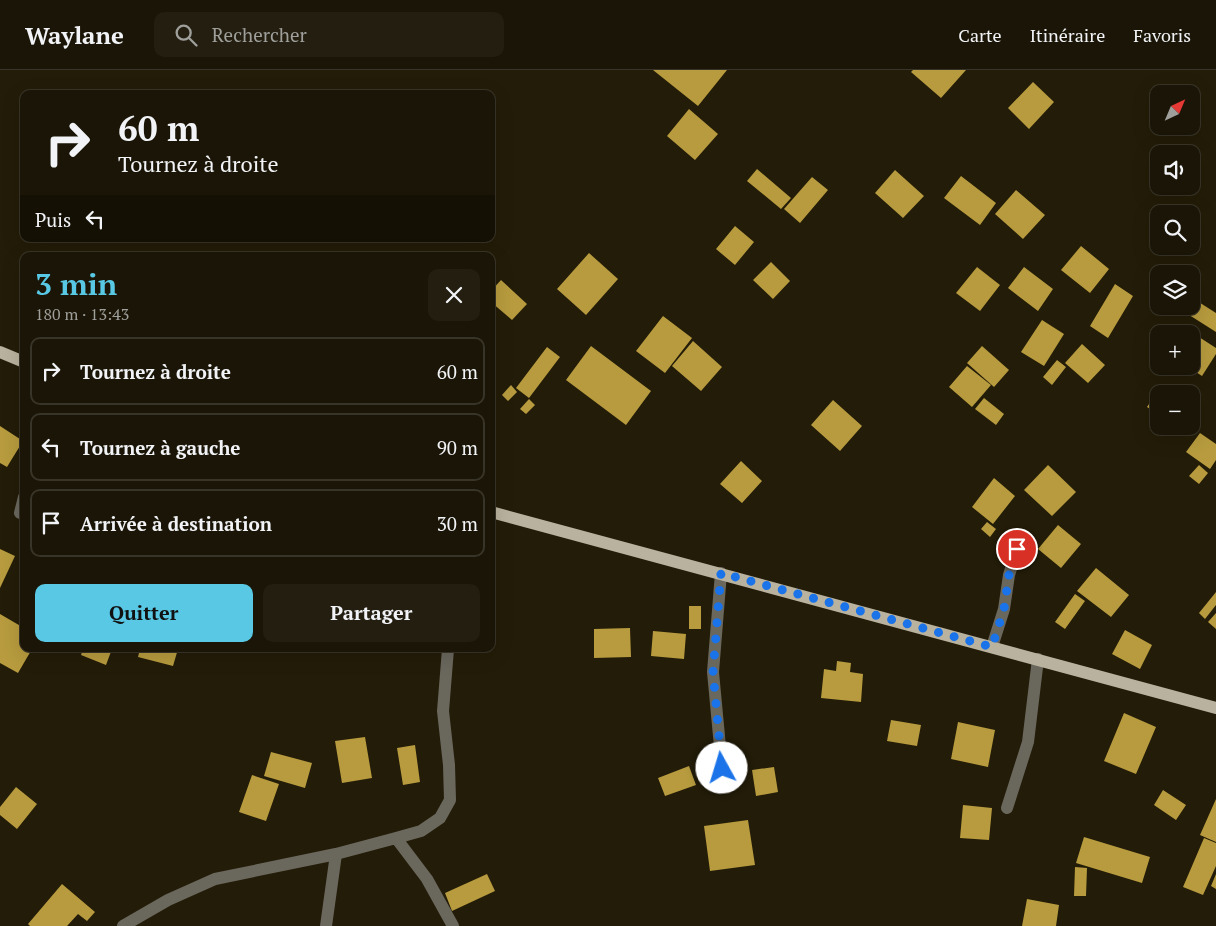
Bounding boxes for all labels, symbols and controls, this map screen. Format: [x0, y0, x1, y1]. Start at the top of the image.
search box [154, 12, 504, 57]
text: Waylane [25, 19, 124, 51]
icon: search [172, 21, 200, 49]
text: Rechercher [212, 22, 307, 47]
text: Carte [958, 23, 1002, 47]
text: Itinéraire [1030, 23, 1105, 47]
text: Favoris [1133, 23, 1191, 47]
north arrow [1150, 85, 1200, 135]
map controls [1150, 85, 1200, 435]
text: 60 m [118, 105, 199, 151]
icon: right [35, 110, 100, 175]
button: sound [1150, 145, 1200, 195]
text: Tournez à droite [118, 149, 279, 178]
icon: left [81, 205, 109, 233]
button: search [1150, 205, 1200, 255]
text: Puis [35, 207, 71, 232]
text: 3 min [35, 264, 117, 304]
button: layers [1150, 265, 1200, 315]
button: close [428, 269, 480, 321]
text: 180 m · 13:43 [35, 303, 129, 325]
button: + [1150, 325, 1200, 375]
icon: right [37, 357, 65, 385]
text: Tournez à droite [80, 359, 231, 384]
text: 60 m [437, 359, 478, 384]
button: − [1150, 385, 1200, 435]
icon: left [37, 433, 65, 461]
text: Tournez à gauche [80, 435, 241, 460]
text: 90 m [437, 435, 478, 460]
icon: arrive [37, 509, 65, 537]
text: Arrivée à destination [80, 511, 272, 536]
text: 30 m [437, 511, 478, 536]
pin [996, 528, 1038, 570]
icon: arrive [1003, 535, 1031, 563]
button: Quitter [35, 584, 253, 642]
button: Partager [263, 584, 480, 642]
position arrow [695, 741, 747, 793]

